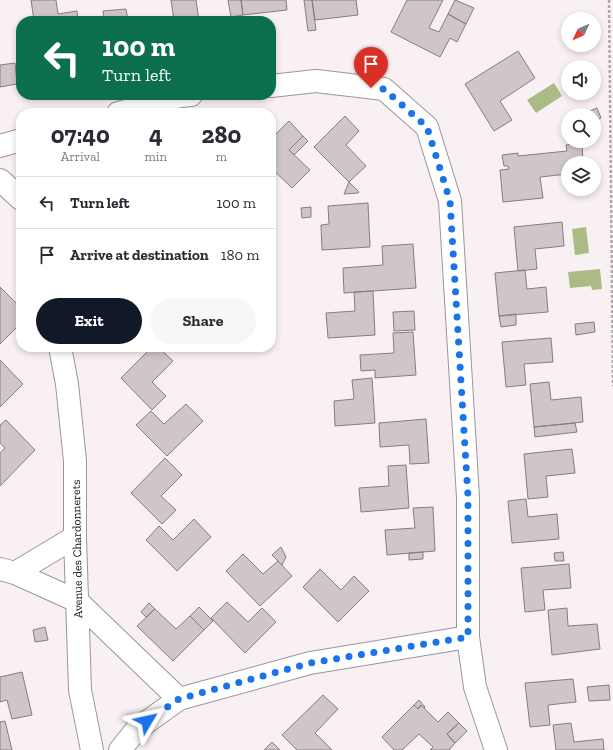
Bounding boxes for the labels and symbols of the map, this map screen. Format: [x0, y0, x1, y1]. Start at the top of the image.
north arrow [561, 12, 601, 52]
pin [354, 47, 388, 88]
street label: Avenue des Chardonnerets [69, 479, 85, 619]
position arrow [126, 700, 168, 742]

